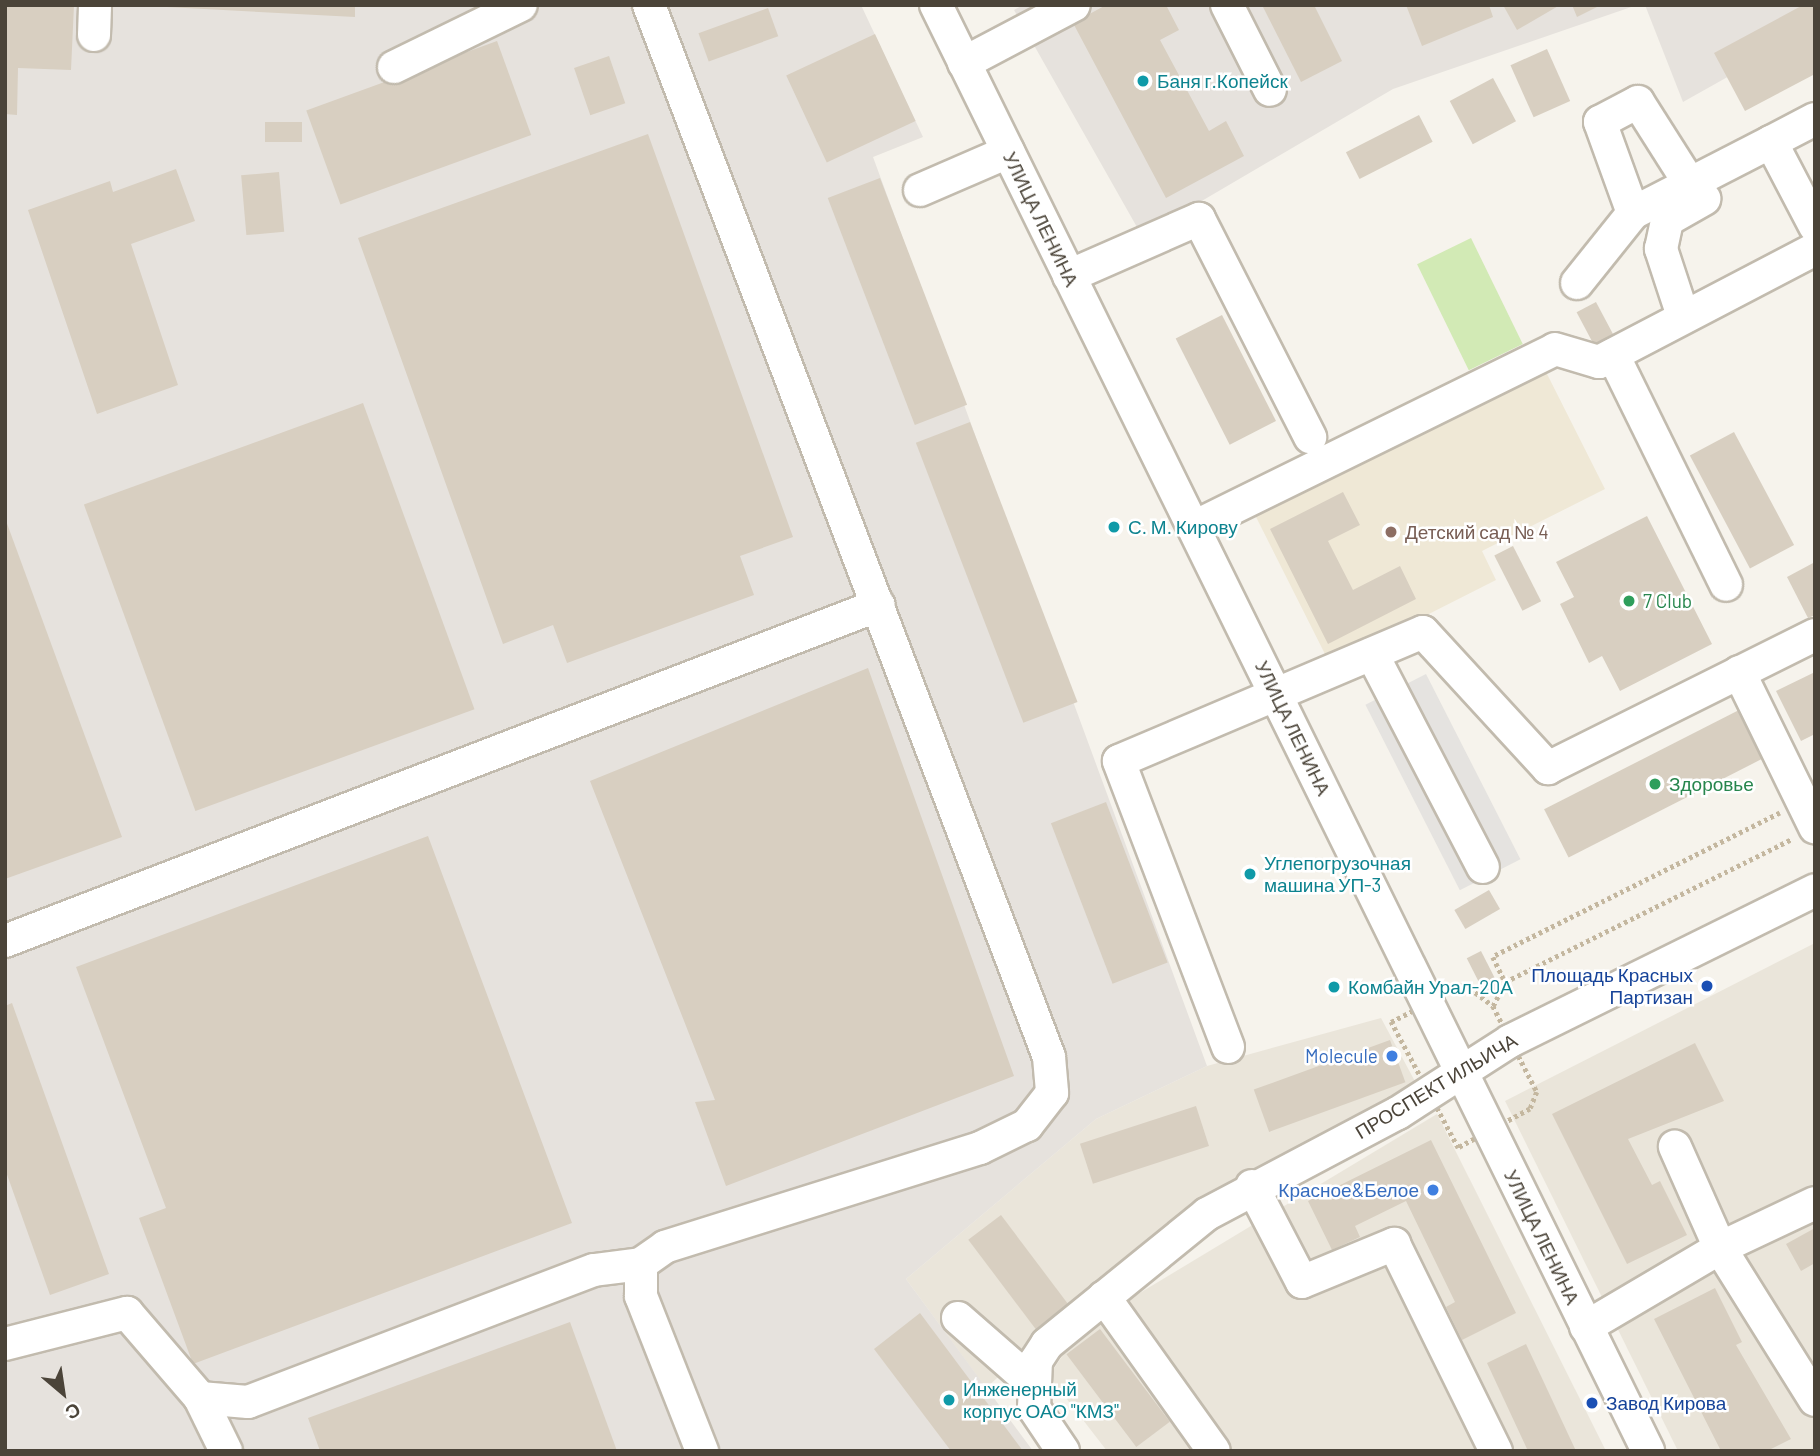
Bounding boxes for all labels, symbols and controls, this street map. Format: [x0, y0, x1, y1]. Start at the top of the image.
place label: Баня г.Копейск [1157, 70, 1288, 92]
marker: Баня г.Копейск [1135, 73, 1151, 89]
street label: УЛИЦА ЛЕНИНА [999, 148, 1083, 290]
place label: С. М. Кирову [1128, 516, 1238, 538]
marker: С. М. Кирову [1106, 519, 1122, 535]
place label: Детский сад № 4 [1405, 521, 1549, 543]
marker: Детский сад № 4 [1383, 524, 1399, 540]
place label: 7 Club [1643, 590, 1692, 612]
marker: 7 Club [1621, 593, 1637, 609]
street label: УЛИЦА ЛЕНИНА [1251, 657, 1335, 799]
place label: Здоровье [1669, 773, 1754, 795]
marker: Здоровье [1647, 776, 1663, 792]
place label: Углепогрузочная машина УП-3 [1264, 852, 1411, 896]
marker: Углепогрузочная машина УП-3 [1242, 866, 1258, 882]
place label: Площадь Красных Партизан [1531, 964, 1693, 1008]
place label: Комбайн Урал-20А [1348, 976, 1513, 998]
marker: Площадь Красных Партизан [1699, 978, 1715, 994]
marker: Комбайн Урал-20А [1326, 979, 1342, 995]
street label: ПРОСПЕКТ ИЛЬИЧА [1351, 1029, 1521, 1143]
place label: Molecule [1305, 1045, 1378, 1067]
marker: Molecule [1384, 1048, 1400, 1064]
street label: УЛИЦА ЛЕНИНА [1500, 1166, 1584, 1308]
place label: Красное&Белое [1278, 1179, 1419, 1201]
marker: Красное&Белое [1425, 1182, 1441, 1198]
north arrow [28, 1358, 98, 1428]
place label: Инженерный корпус ОАО "КМЗ" [963, 1378, 1119, 1422]
marker: Инженерный корпус ОАО "КМЗ" [941, 1392, 957, 1408]
place label: Завод Кирова [1606, 1392, 1726, 1414]
marker: Завод Кирова [1584, 1395, 1600, 1411]
text: С [62, 1398, 85, 1425]

